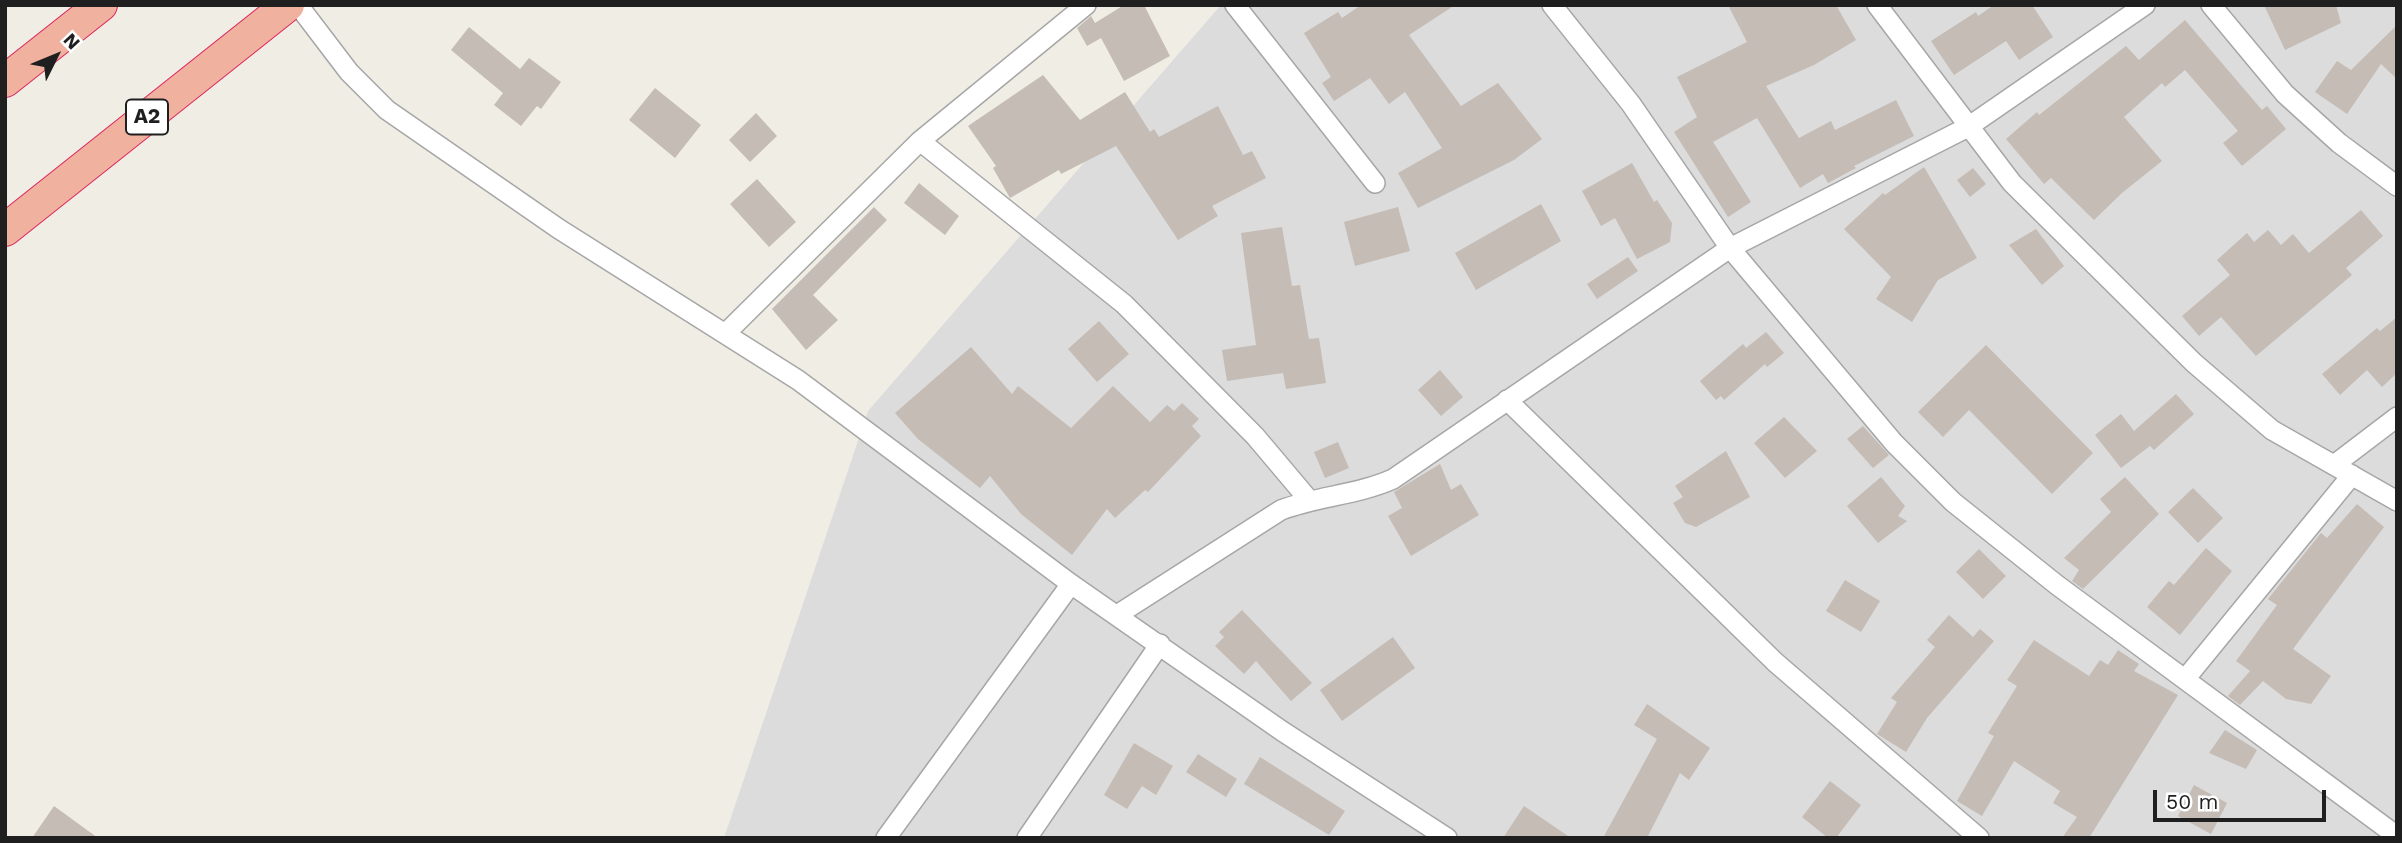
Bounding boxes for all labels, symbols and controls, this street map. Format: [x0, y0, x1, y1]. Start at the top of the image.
north arrow [21, 21, 91, 91]
text: N [59, 28, 85, 54]
road number: A2 [126, 100, 168, 134]
scale bar [2157, 776, 2330, 820]
text: 50 m [2166, 789, 2218, 814]

